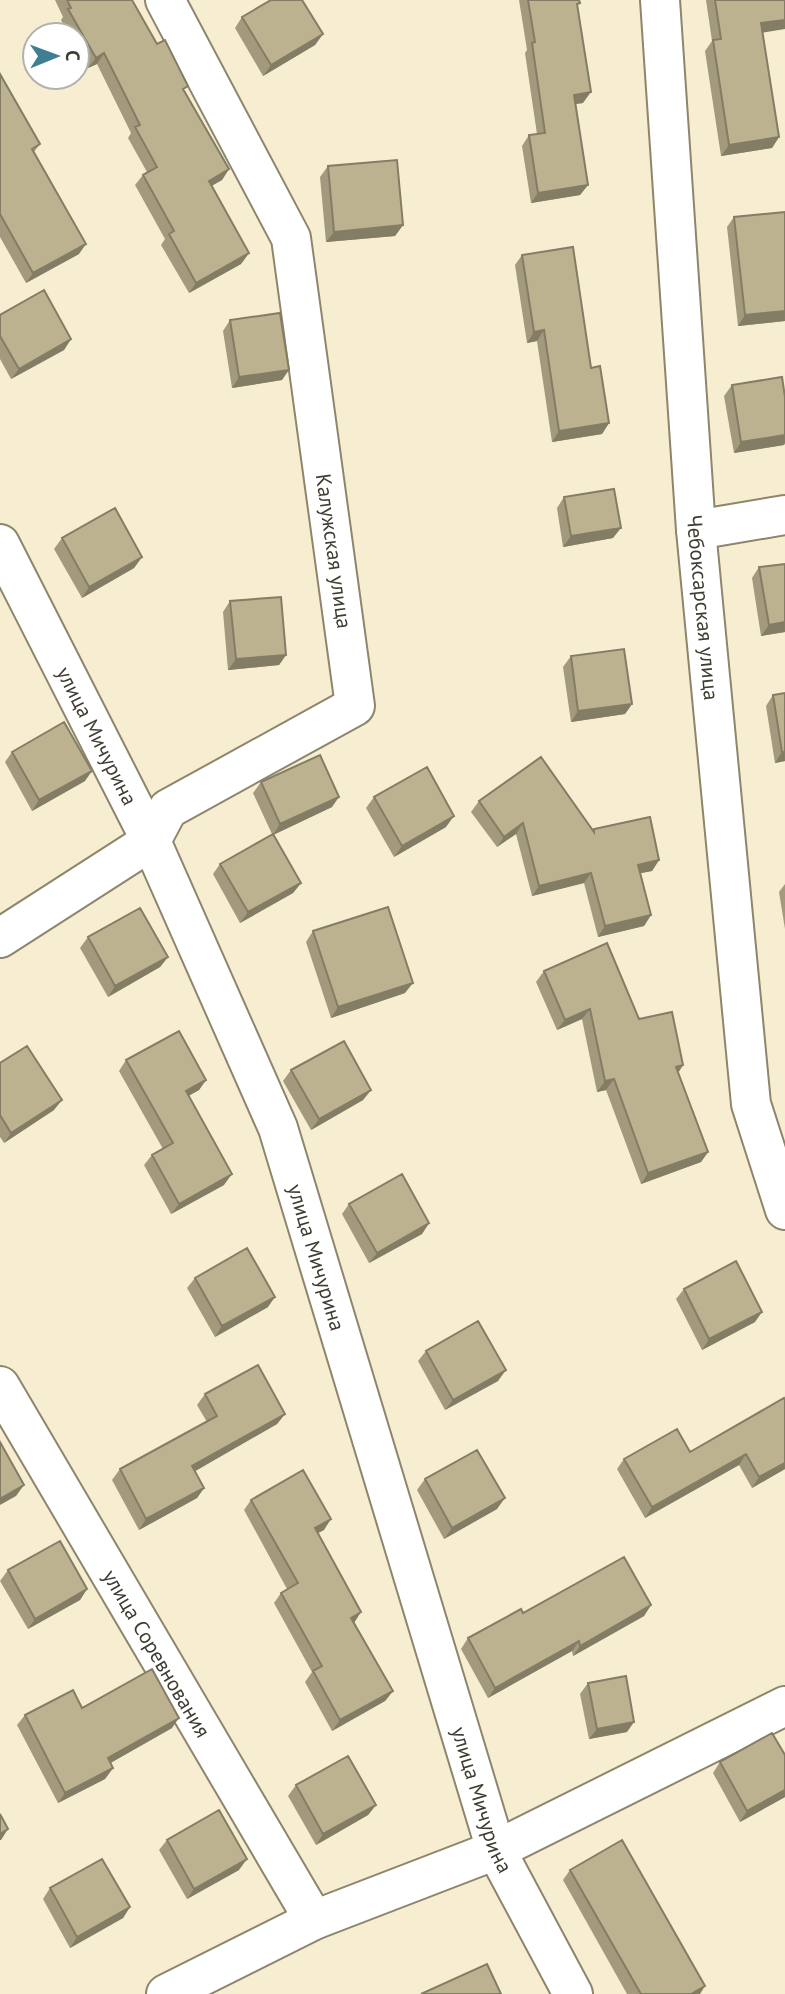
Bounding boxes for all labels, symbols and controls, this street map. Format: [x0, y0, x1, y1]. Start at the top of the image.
north arrow [21, 21, 91, 91]
text: С [61, 50, 85, 62]
street label: Калужская улица [310, 472, 358, 630]
street label: Чебоксарская улица [681, 514, 726, 701]
street label: улица Мичурина [51, 662, 144, 809]
street label: улица Мичурина [282, 1181, 352, 1334]
street label: улица Соревнования [97, 1564, 217, 1742]
street label: улица Мичурина [446, 1723, 519, 1877]

